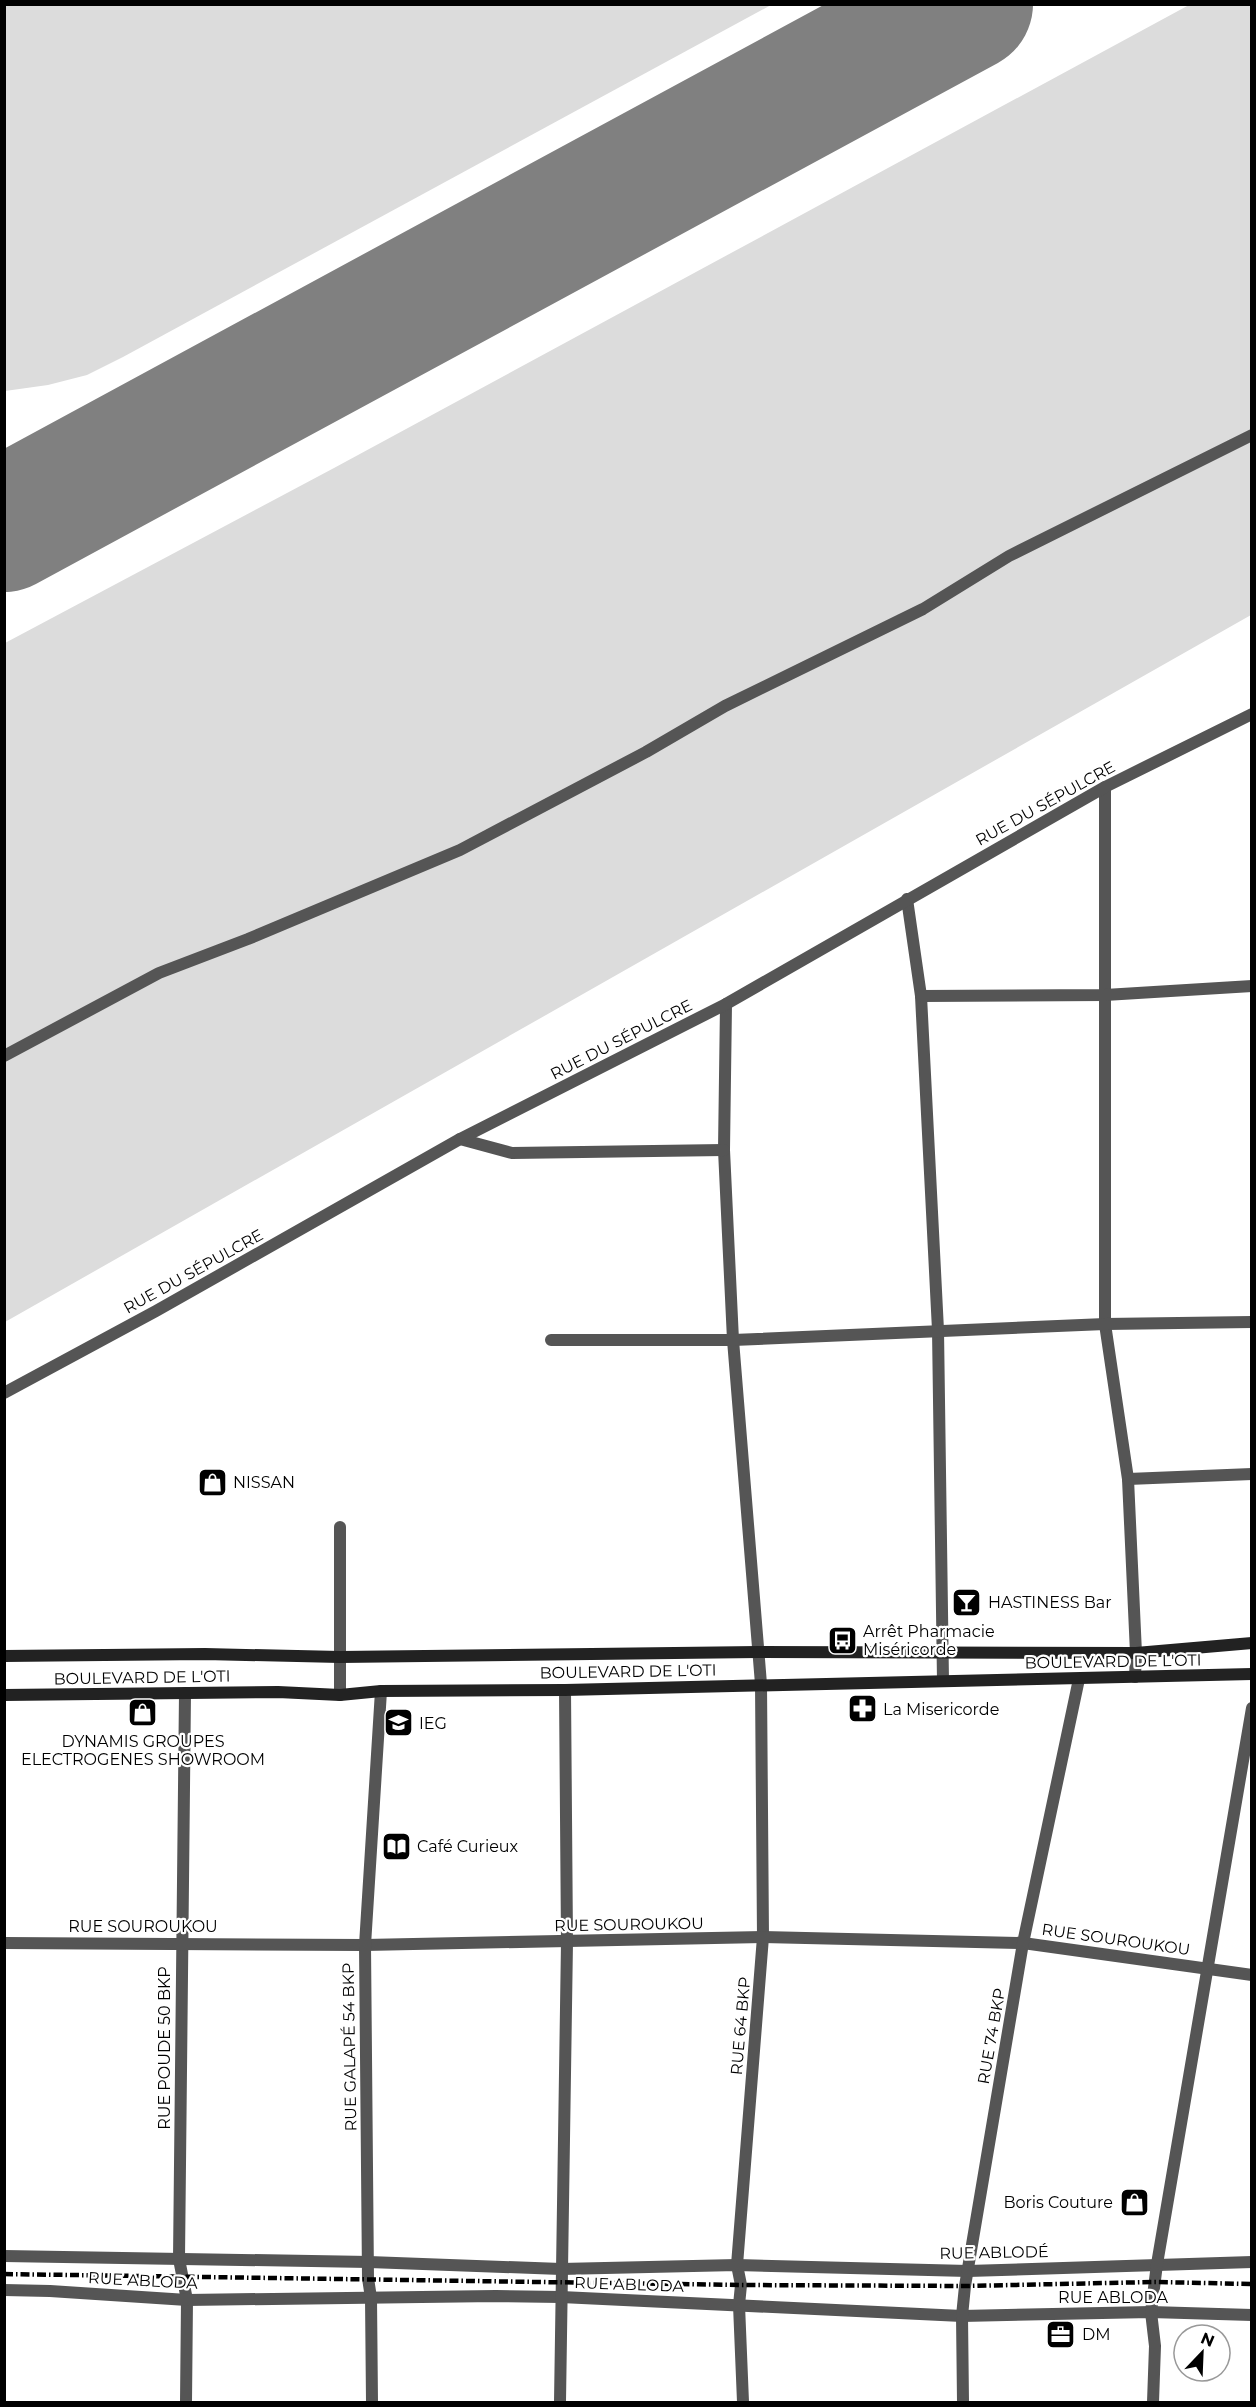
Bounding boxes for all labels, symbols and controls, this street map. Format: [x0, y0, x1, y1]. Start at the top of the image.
street label: RUE DU SÉPULCRE [972, 757, 1118, 850]
street label: RUE DU SÉPULCRE [547, 995, 695, 1083]
street label: RUE DU SÉPULCRE [120, 1225, 266, 1318]
shop icon: NISSAN [196, 1466, 228, 1498]
place label: NISSAN [233, 1473, 295, 1492]
bar icon: HASTINESS Bar [951, 1586, 983, 1618]
place label: HASTINESS Bar [988, 1593, 1112, 1612]
place label: Arrêt Pharmacie Miséricorde [863, 1622, 995, 1659]
bus stop icon: Arrêt Pharmacie Miséricorde [826, 1624, 858, 1656]
street label: BOULEVARD DE L'OTI [1024, 1650, 1202, 1673]
street label: BOULEVARD DE L'OTI [539, 1660, 717, 1683]
street label: BOULEVARD DE L'OTI [53, 1666, 231, 1689]
pharmacy icon: La Misericorde [846, 1693, 878, 1725]
shop icon: DYNAMIS GROUPES ELECTROGENES SHOWROOM [127, 1697, 159, 1729]
place label: La Misericorde [883, 1700, 999, 1719]
school or university icon: IEG [382, 1707, 414, 1739]
place label: IEG [419, 1714, 447, 1733]
place label: DYNAMIS GROUPES ELECTROGENES SHOWROOM [21, 1732, 265, 1769]
library icon: Café Curieux [380, 1830, 412, 1862]
place label: Café Curieux [417, 1837, 519, 1856]
street label: RUE SOUROUKOU [554, 1914, 704, 1935]
street label: RUE SOUROUKOU [68, 1917, 218, 1936]
street label: RUE SOUROUKOU [1041, 1920, 1191, 1959]
street label: RUE GALAPÉ 54 BKP [339, 1962, 360, 2132]
street label: RUE POUDE 50 BKP [155, 1966, 174, 2130]
street label: RUE 64 BKP [727, 1976, 754, 2076]
street label: RUE 74 BKP [974, 1987, 1009, 2086]
shop icon: Boris Couture [1118, 2186, 1150, 2218]
place label: Boris Couture [1003, 2193, 1113, 2212]
street label: RUE ABLODÉ [939, 2242, 1049, 2263]
street label: RUE ABLODA [88, 2268, 199, 2293]
street label: RUE ABLODA [574, 2273, 685, 2296]
street label: RUE ABLODA [1058, 2288, 1168, 2307]
office icon: DM [1045, 2318, 1077, 2350]
north arrow [1172, 2323, 1232, 2383]
place label: DM [1082, 2325, 1111, 2344]
text: N [1198, 2328, 1217, 2351]

